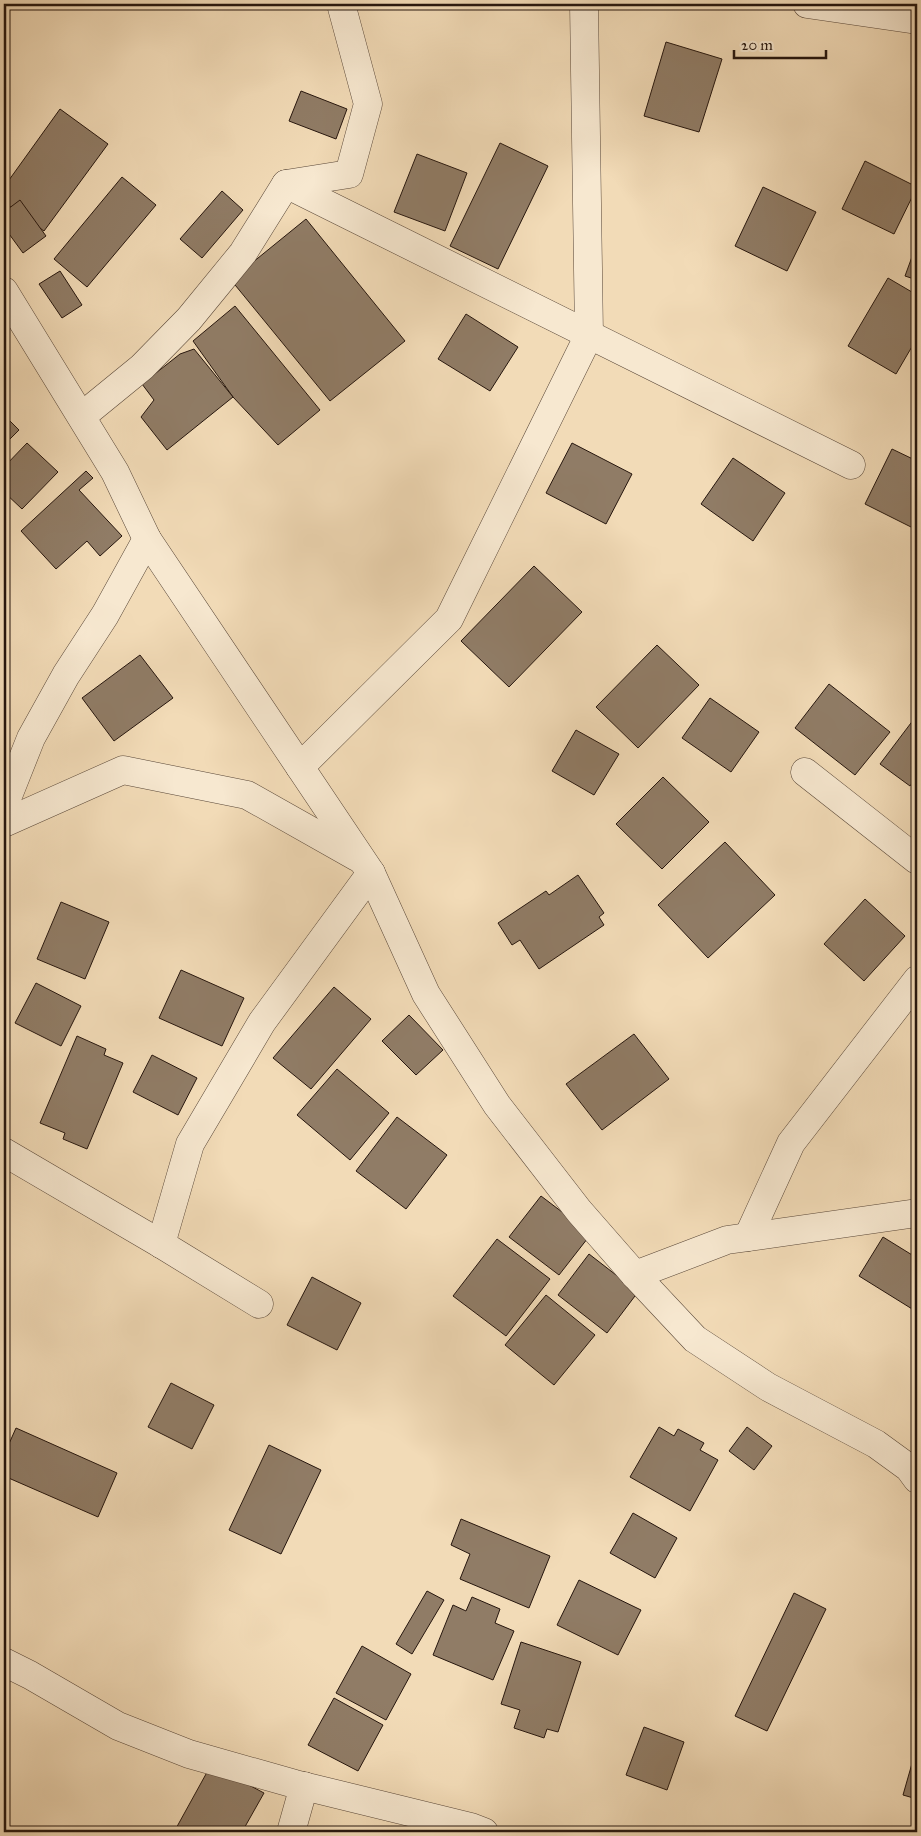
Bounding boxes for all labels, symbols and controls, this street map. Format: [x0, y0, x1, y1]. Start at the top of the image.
scale bar [734, 28, 826, 60]
text: 20 m [741, 36, 773, 54]

